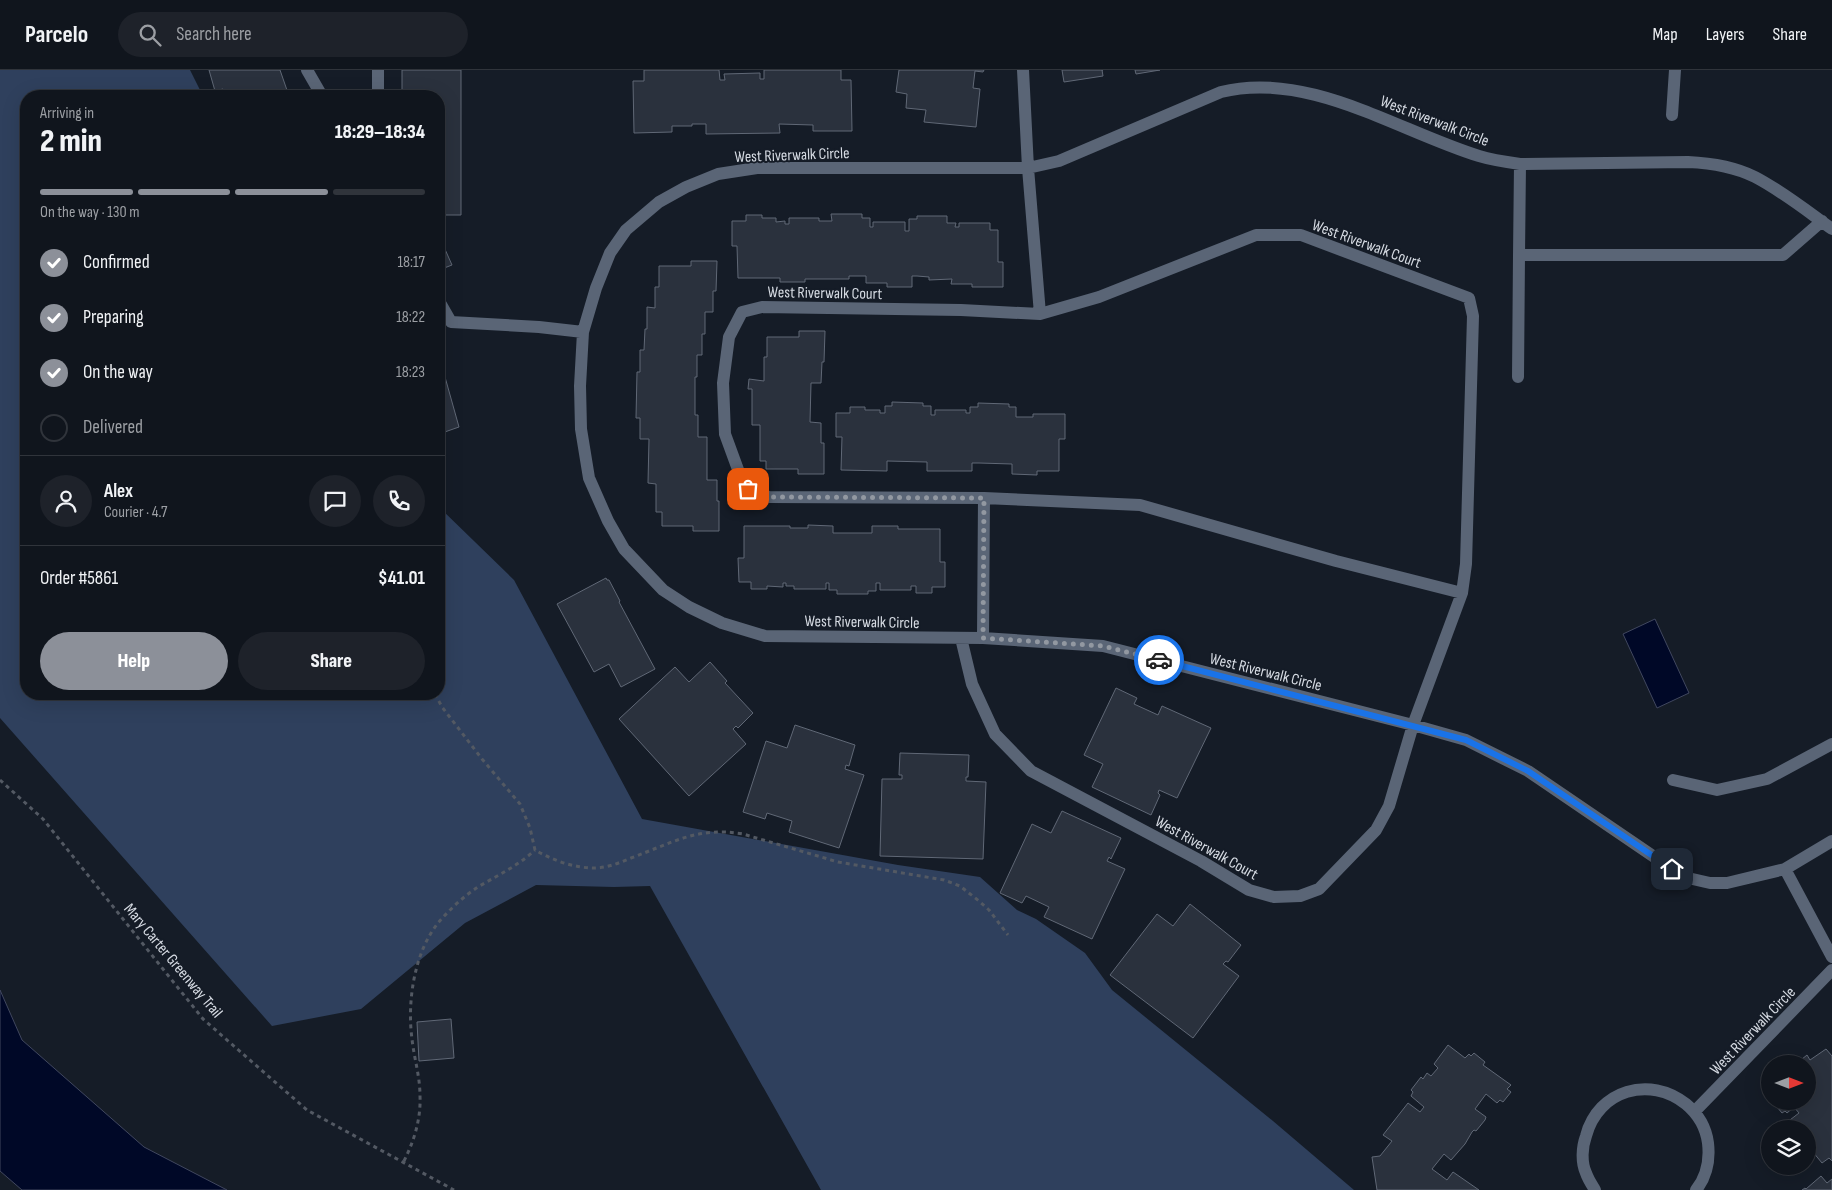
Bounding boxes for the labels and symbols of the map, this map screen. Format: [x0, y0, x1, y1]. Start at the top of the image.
street label: West Riverwalk Circle [1377, 92, 1491, 151]
street label: West Riverwalk Circle [734, 144, 850, 167]
street label: West Riverwalk Court [1309, 216, 1424, 273]
street label: West Riverwalk Court [768, 283, 883, 304]
pin [727, 468, 769, 510]
street label: West Riverwalk Circle [804, 612, 920, 633]
courier [1134, 635, 1184, 685]
street label: West Riverwalk Circle [1208, 649, 1324, 696]
street label: West Riverwalk Court [1152, 812, 1261, 884]
pin [1651, 848, 1693, 890]
street label: Mary Carter Greenway Trail [120, 900, 226, 1022]
street label: West Riverwalk Circle [1706, 983, 1800, 1079]
north arrow [1761, 1055, 1816, 1110]

